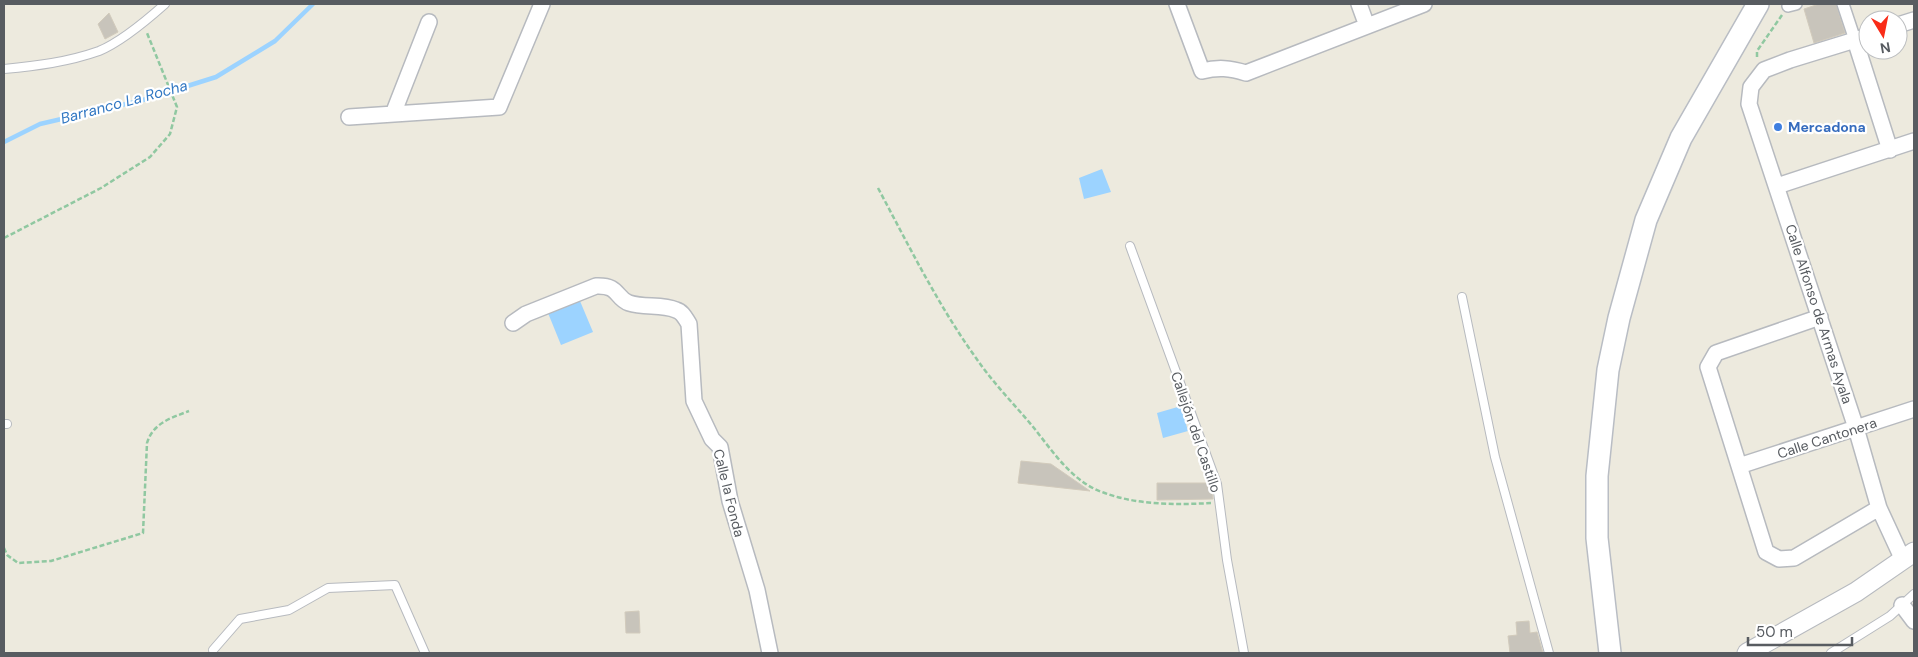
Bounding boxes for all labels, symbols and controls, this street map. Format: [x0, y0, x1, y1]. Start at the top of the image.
north arrow [1858, 10, 1908, 60]
text: N [1879, 38, 1892, 58]
water label: Barranco La Rocha [58, 75, 190, 129]
place label: Mercadona [1788, 118, 1866, 136]
marker: Mercadona [1772, 121, 1784, 133]
street label: Calle Alfonso de Armas Ayala [1781, 222, 1857, 406]
street label: Callejón del Castillo [1167, 369, 1225, 495]
street label: Calle Cantonera [1775, 413, 1879, 463]
street label: Calle la Fonda [709, 447, 749, 539]
scale bar [1748, 614, 1852, 646]
text: 50 m [1756, 622, 1793, 642]

